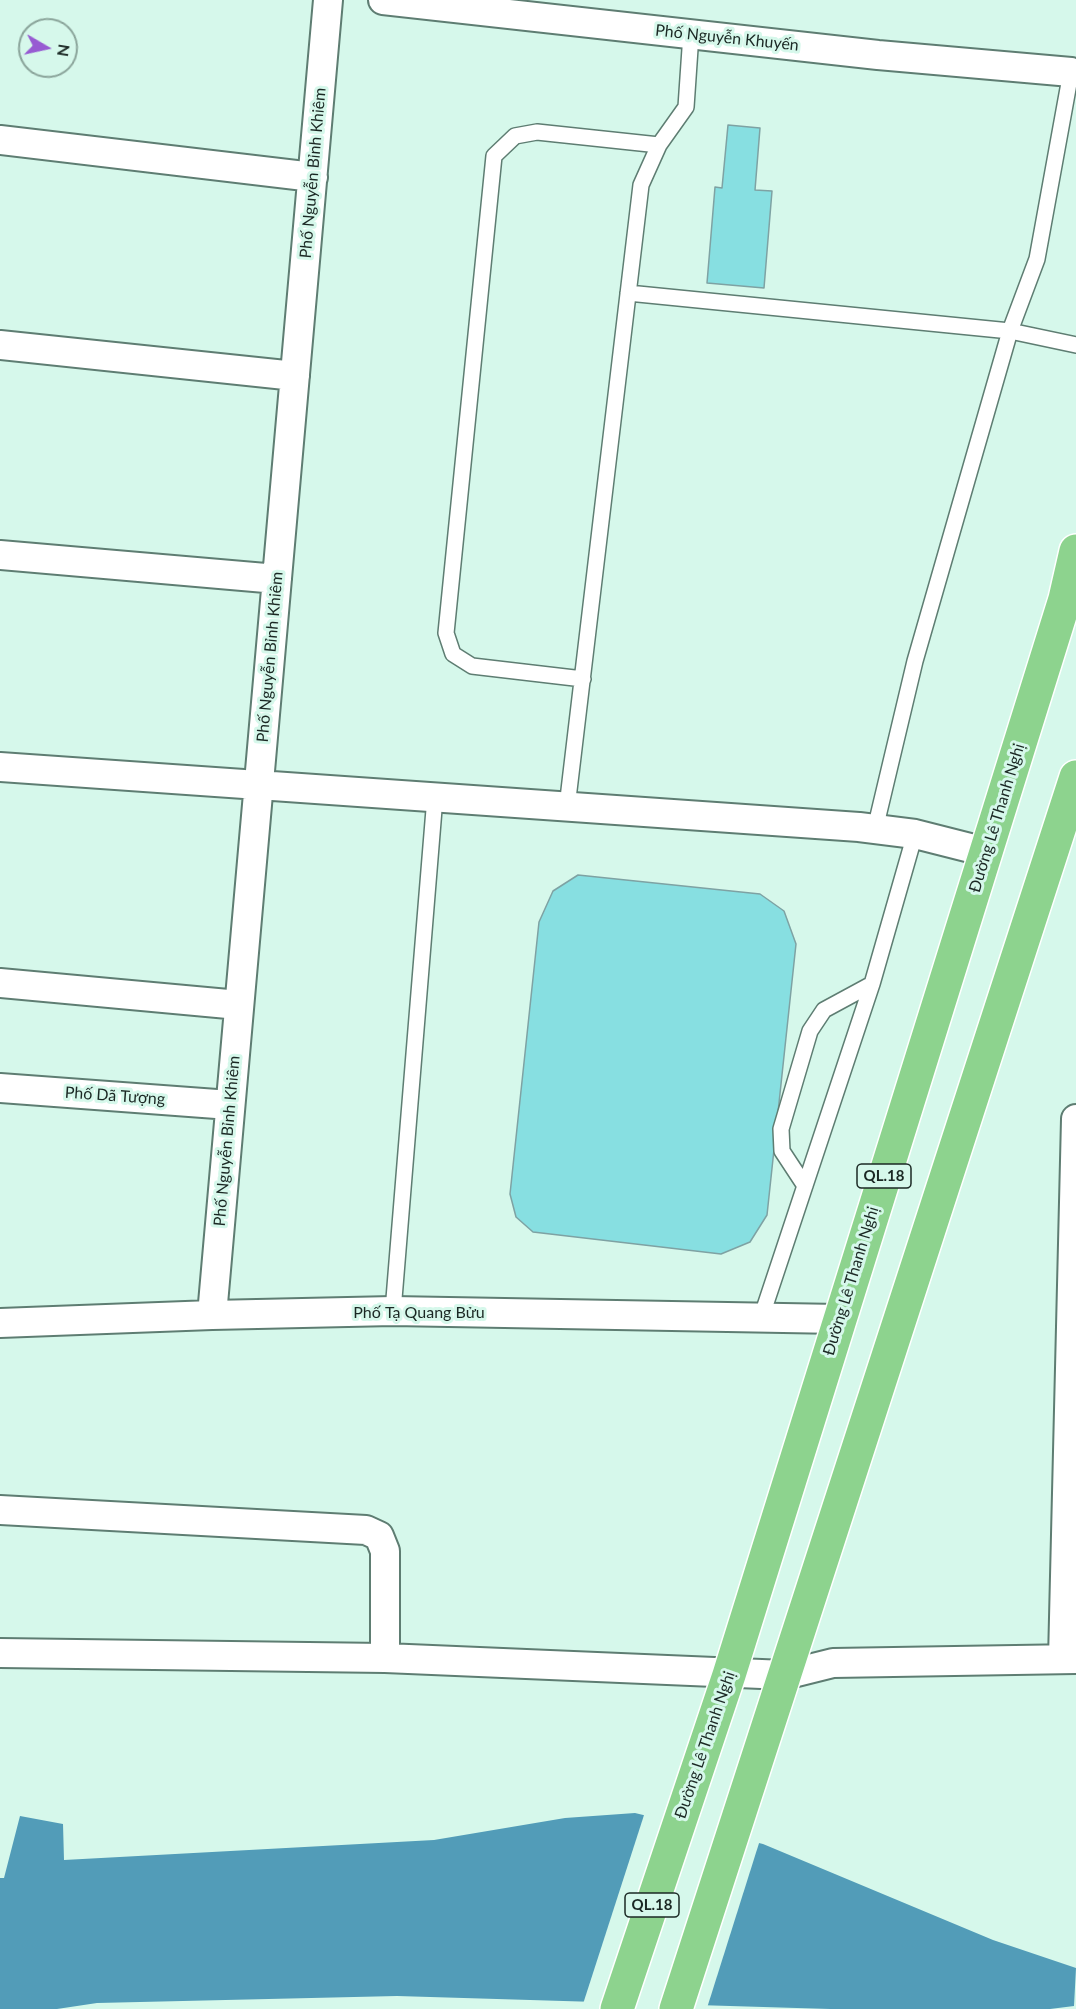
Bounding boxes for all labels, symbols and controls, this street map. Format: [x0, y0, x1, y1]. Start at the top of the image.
north arrow [18, 18, 78, 78]
street label: Phố Nguyễn Khuyến [654, 21, 800, 55]
text: N [54, 43, 75, 58]
street label: Phố Nguyễn Bỉnh Khiêm [296, 87, 330, 259]
street label: Phố Nguyễn Bỉnh Khiêm [253, 571, 287, 743]
street label: Đường Lê Thanh Nghị [965, 741, 1029, 895]
street label: Phố Nguyễn Bỉnh Khiêm [210, 1055, 244, 1227]
street label: Phố Dã Tượng [64, 1083, 166, 1109]
road number: QL.18 [857, 1164, 911, 1188]
street label: Đường Lê Thanh Nghị [819, 1204, 883, 1358]
street label: Phố Tạ Quang Bửu [353, 1303, 485, 1323]
street label: Đường Lê Thanh Nghị [671, 1669, 739, 1821]
road number: QL.18 [625, 1893, 679, 1917]

